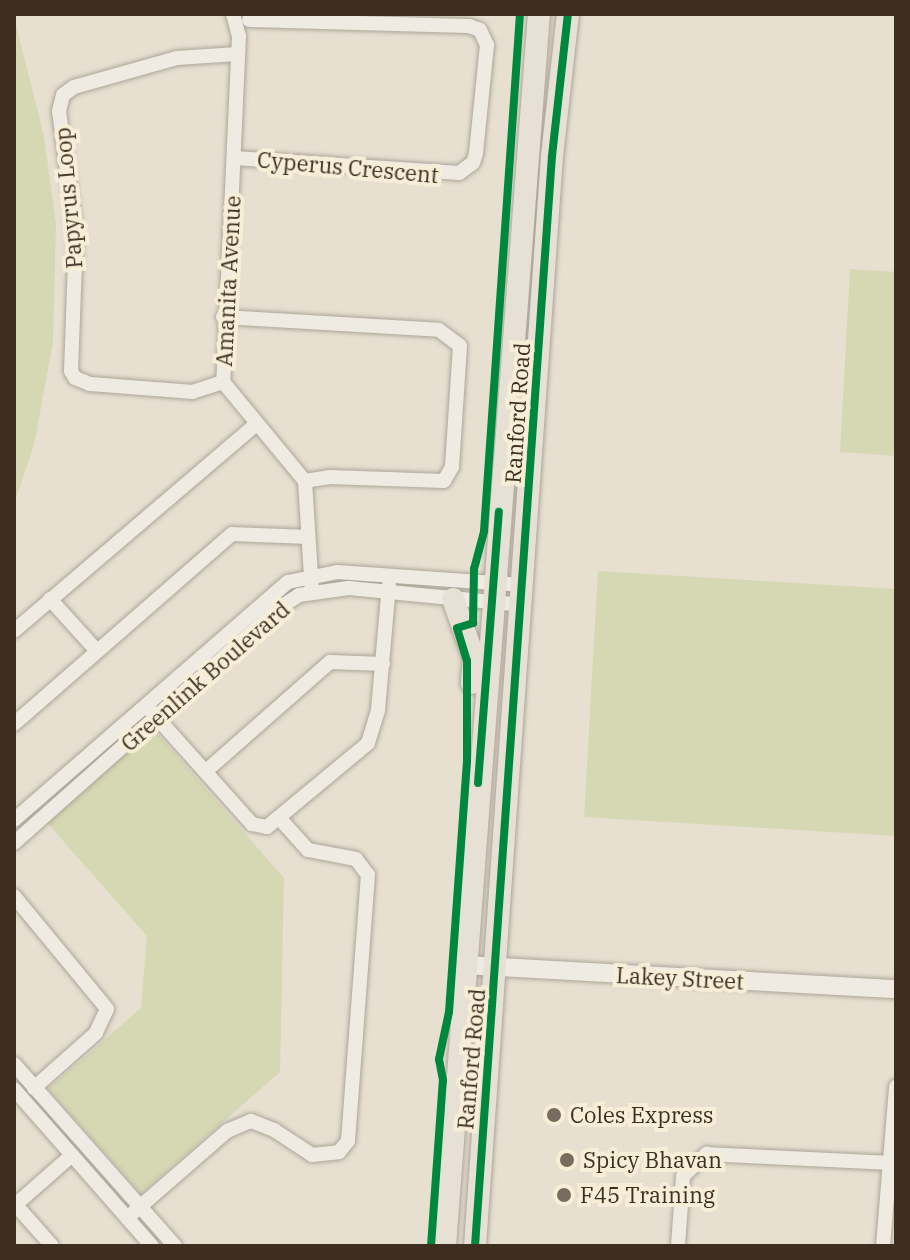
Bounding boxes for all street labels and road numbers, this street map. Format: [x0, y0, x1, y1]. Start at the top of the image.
street label: Papyrus Loop [49, 126, 87, 270]
street label: Cyperus Crescent [256, 146, 440, 188]
street label: Amanita Avenue [210, 195, 246, 367]
street label: Ranford Road [499, 342, 535, 484]
street label: Greenlink Boulevard [115, 596, 295, 756]
street label: Lakey Street [615, 961, 745, 995]
street label: Ranford Road [452, 987, 490, 1131]

